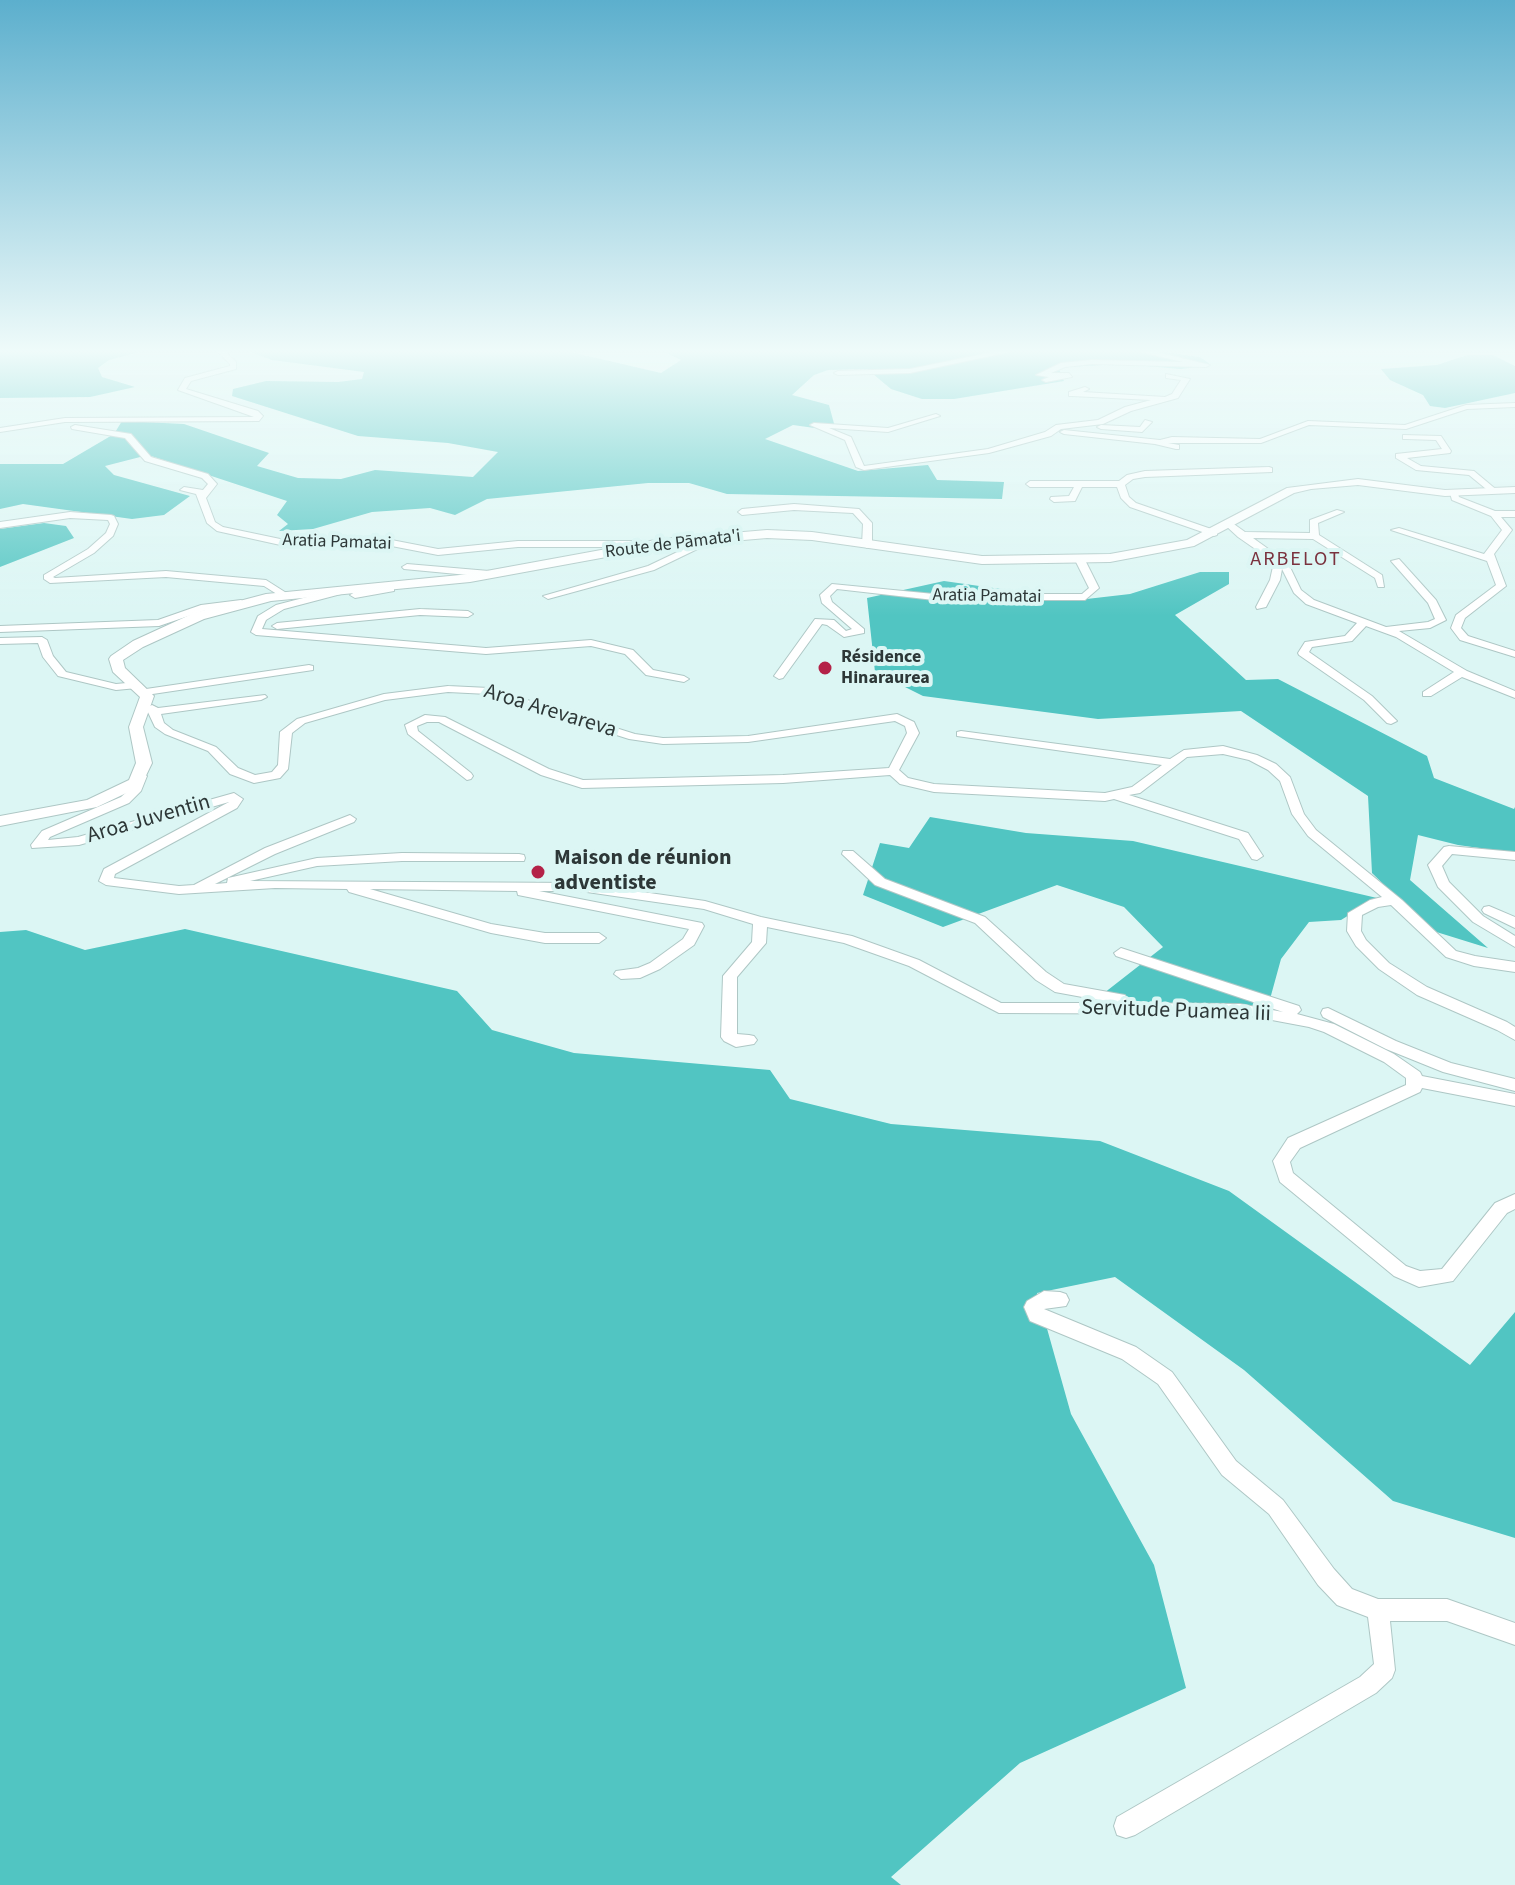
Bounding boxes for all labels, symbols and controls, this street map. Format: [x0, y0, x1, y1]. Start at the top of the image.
street label: Route de Pāmata'i [604, 526, 742, 564]
street label: Aratia Pamatai [282, 530, 392, 556]
district label: ARBELOT [1250, 549, 1342, 573]
street label: Aratia Pamatai [932, 585, 1042, 609]
place label: Résidence Hinaraurea [841, 647, 930, 690]
marker: Résidence Hinaraurea [816, 659, 834, 677]
street label: Aroa Arevareva [481, 679, 619, 745]
street label: Aroa Juventin [84, 790, 214, 850]
place label: Maison de réunion adventiste [554, 846, 732, 898]
marker: Maison de réunion adventiste [529, 863, 547, 881]
street label: Servitude Puamea Iii [1081, 995, 1271, 1029]

